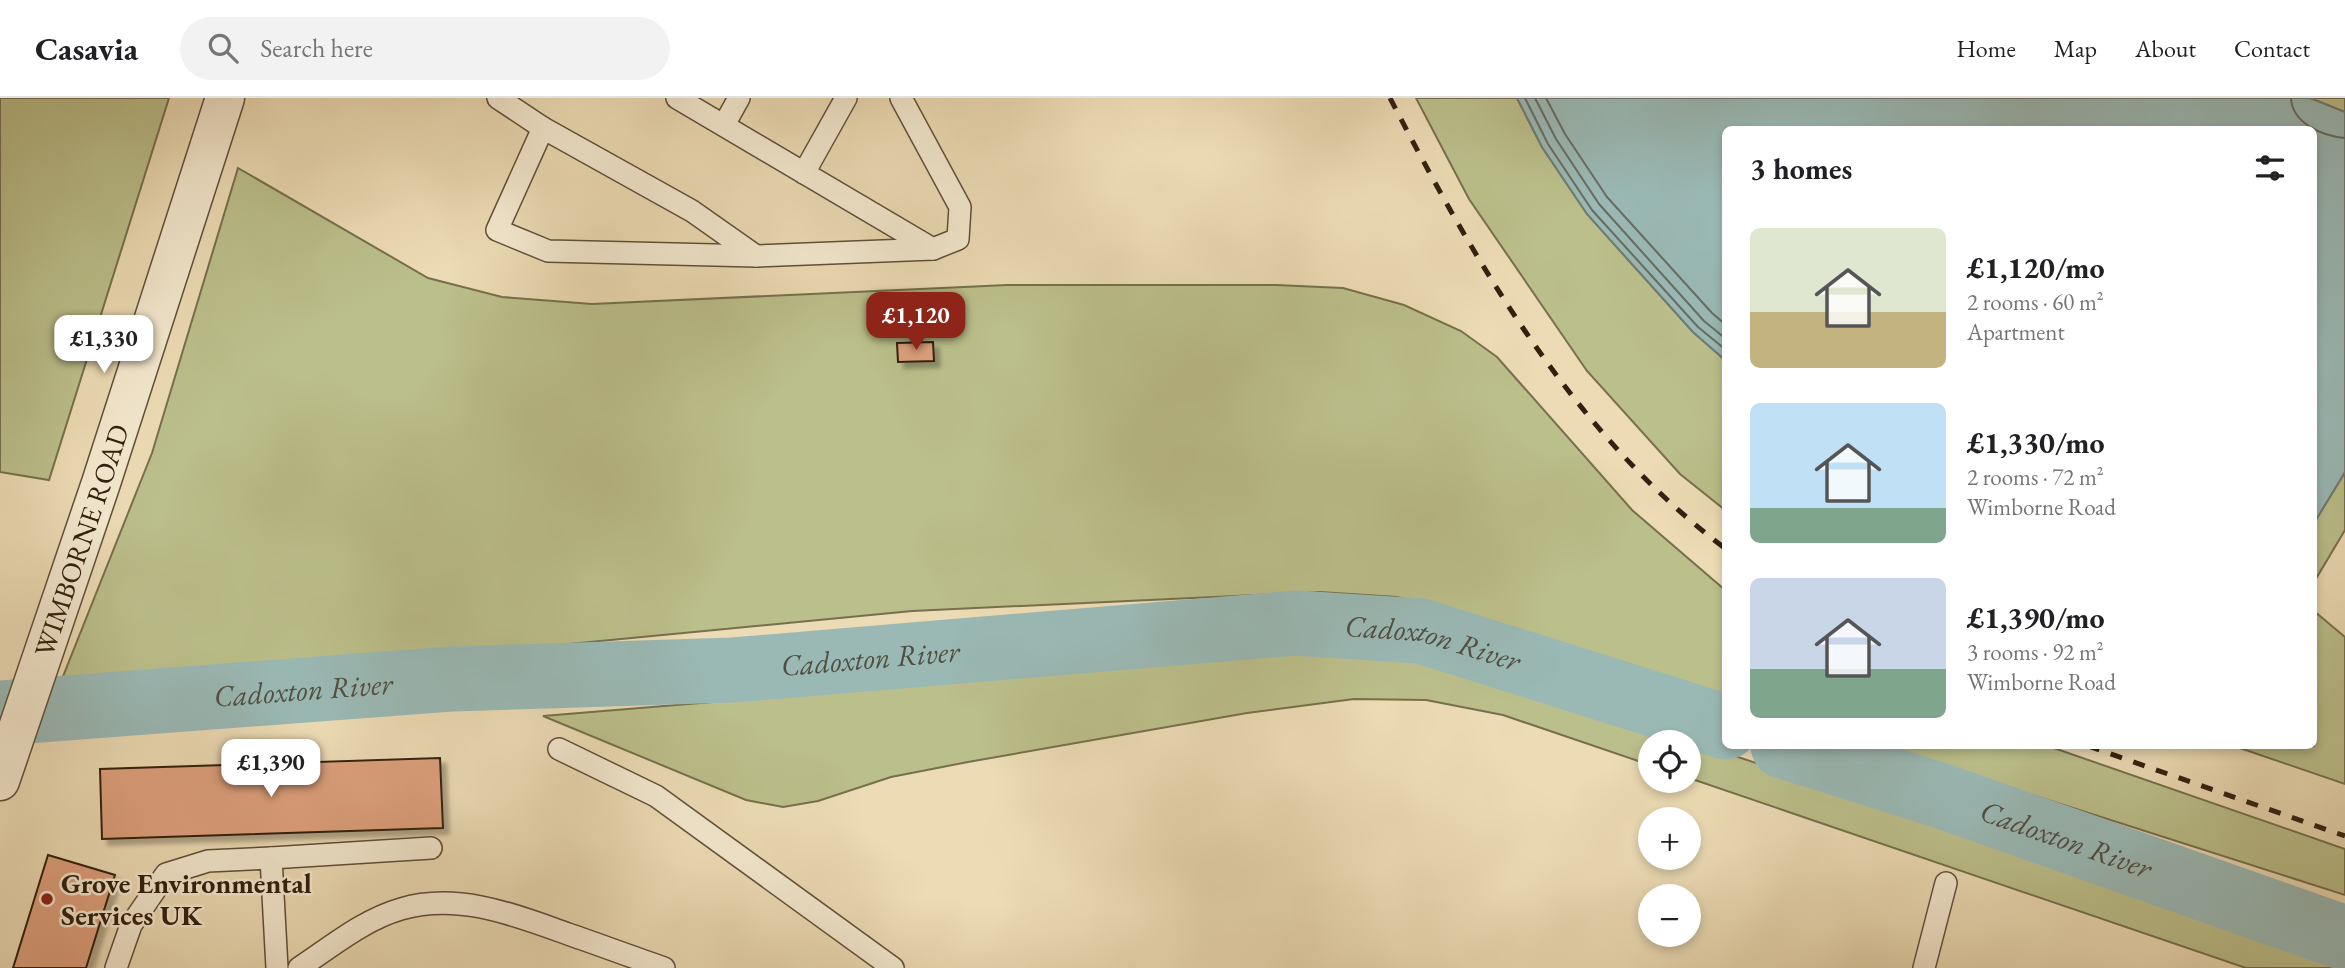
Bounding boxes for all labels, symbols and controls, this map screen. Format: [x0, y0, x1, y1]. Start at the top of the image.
search box [180, 17, 670, 80]
text: Casavia [35, 27, 138, 70]
icon: search [204, 29, 242, 67]
text: Search here [260, 31, 373, 65]
text: Home [1956, 33, 2016, 64]
text: Map [2054, 33, 2097, 64]
text: About [2135, 33, 2196, 64]
text: Contact [2234, 33, 2310, 64]
text: 3 homes [1750, 149, 1852, 188]
icon: filters [2251, 149, 2289, 187]
text: £1,120/mo [1967, 248, 2105, 287]
icon: home [1806, 256, 1890, 340]
text: 2 rooms · 60 m² [1967, 287, 2104, 317]
pin: £1,120 [859, 292, 973, 352]
text: £1,120 [882, 300, 950, 330]
pin: £1,330 [47, 316, 161, 375]
text: Apartment [1967, 317, 2065, 347]
text: £1,330 [70, 323, 138, 353]
street label: WIMBORNE ROAD [26, 420, 137, 661]
text: £1,330/mo [1967, 423, 2105, 462]
icon: home [1806, 431, 1890, 515]
text: 2 rooms · 72 m² [1967, 462, 2104, 492]
text: Wimborne Road [1967, 492, 2116, 522]
text: £1,390/mo [1967, 598, 2105, 637]
water label: Cadoxton River [1344, 606, 1527, 681]
icon: home [1806, 606, 1890, 690]
water label: Cadoxton River [779, 631, 963, 685]
text: 3 rooms · 92 m² [1967, 637, 2104, 667]
water label: Cadoxton River [212, 663, 395, 716]
text: Wimborne Road [1967, 667, 2116, 697]
map controls [1638, 730, 1701, 947]
button: locate [1638, 730, 1701, 793]
pin: £1,390 [214, 740, 328, 799]
text: £1,390 [237, 747, 305, 777]
water label: Cadoxton River [1975, 791, 2158, 888]
button: + [1638, 807, 1701, 870]
place label: Grove Environmental Services UK [61, 865, 312, 933]
button: − [1638, 884, 1701, 947]
marker: Grove Environmental Services UK [39, 891, 55, 907]

